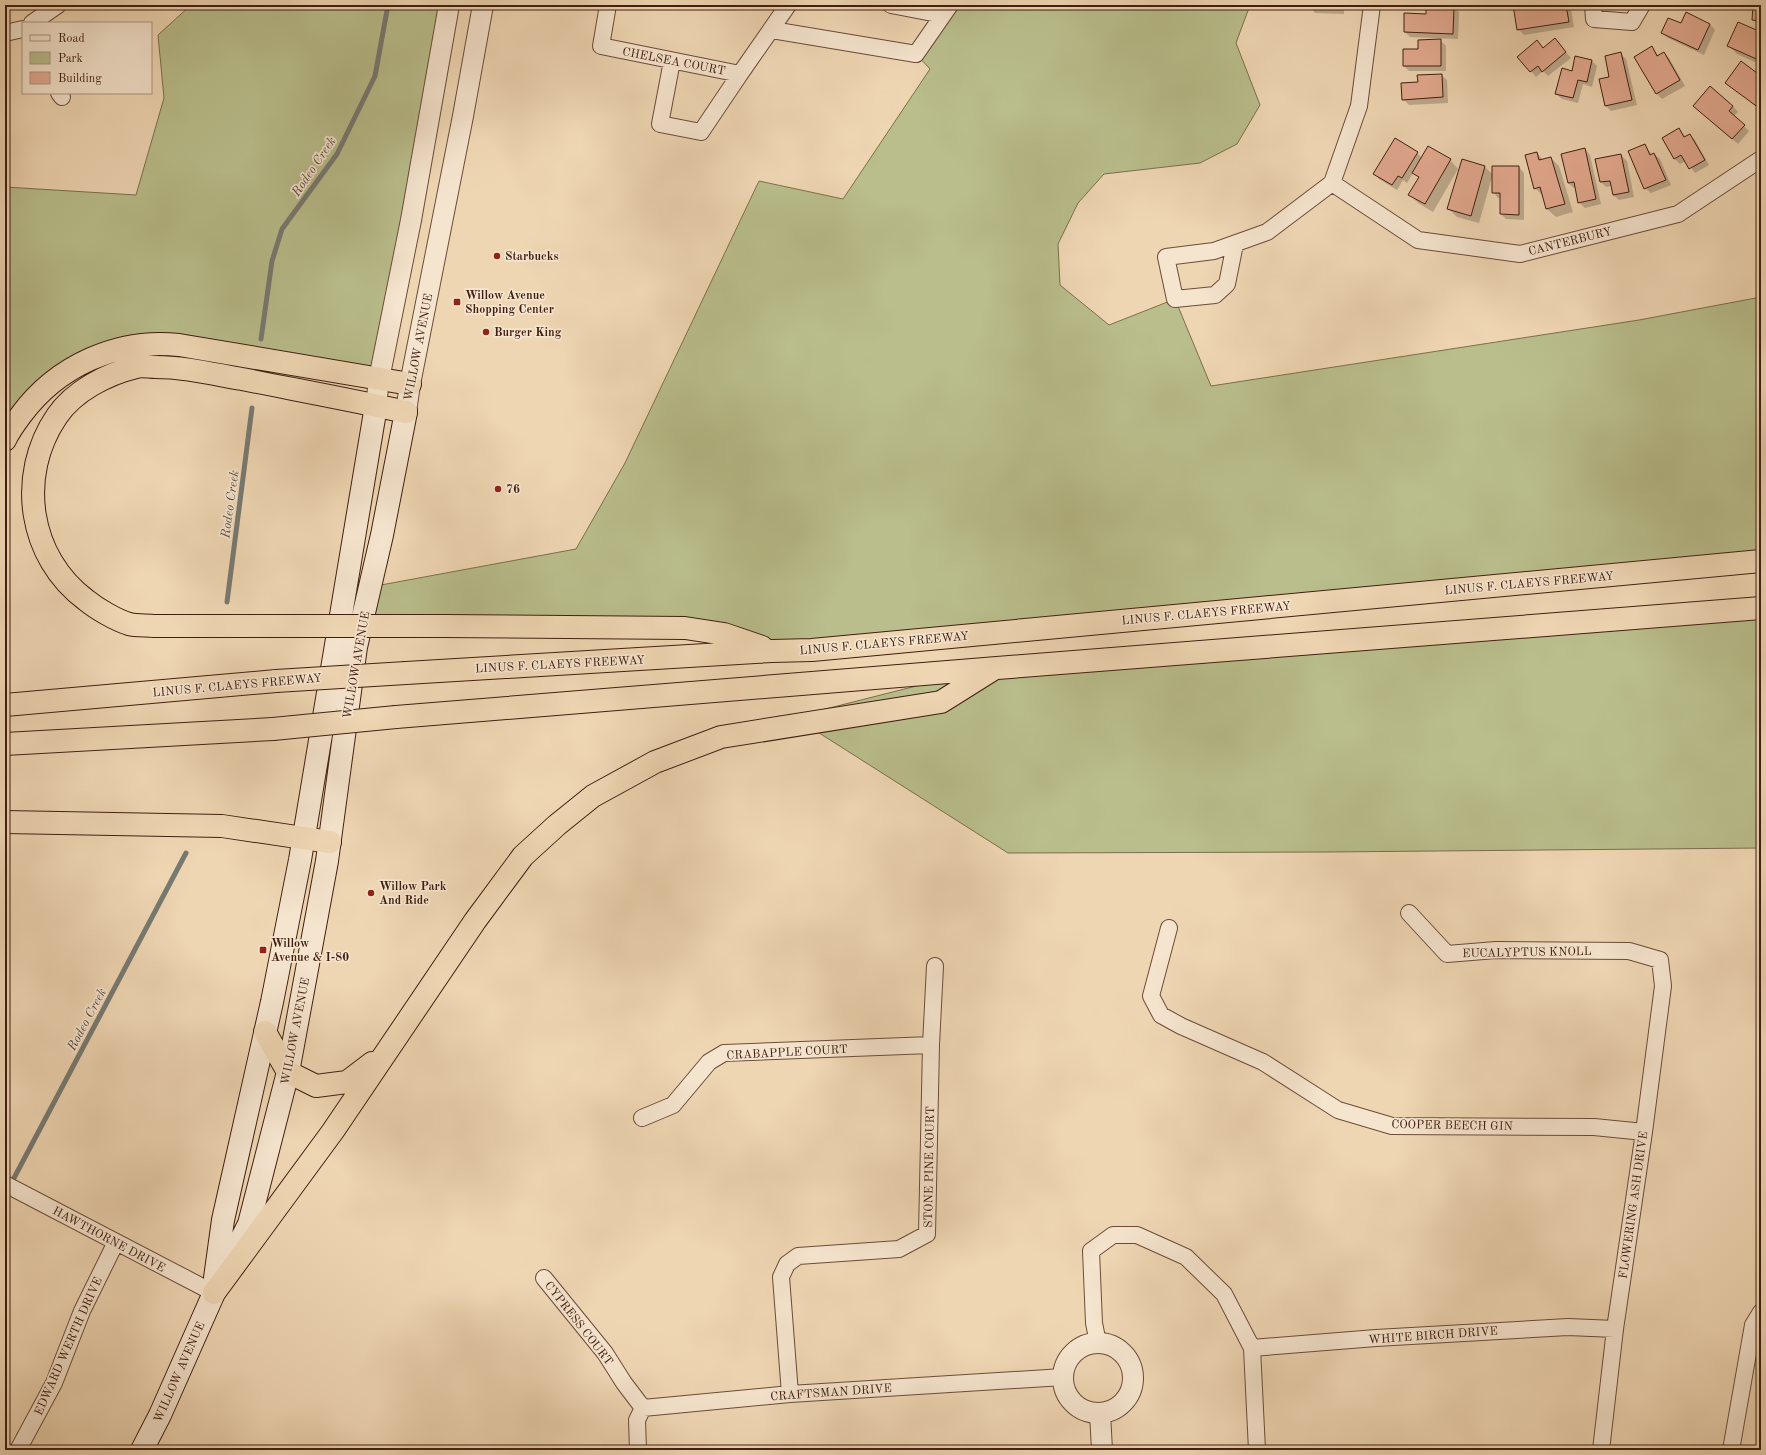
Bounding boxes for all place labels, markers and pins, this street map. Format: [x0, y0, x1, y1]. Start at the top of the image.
marker: Starbucks [492, 251, 502, 261]
place label: Starbucks [505, 251, 559, 263]
place label: Willow Avenue Shopping Center [465, 290, 554, 316]
marker: Willow Avenue Shopping Center [452, 297, 462, 307]
marker: Burger King [481, 327, 491, 337]
place label: Burger King [494, 327, 562, 339]
marker: 76 [493, 484, 503, 494]
place label: 76 [506, 484, 520, 496]
place label: Willow Park And Ride [379, 881, 447, 907]
marker: Willow Park And Ride [366, 888, 376, 898]
place label: Willow Avenue & I-80 [271, 938, 349, 964]
marker: Willow Avenue & I-80 [258, 945, 268, 955]

